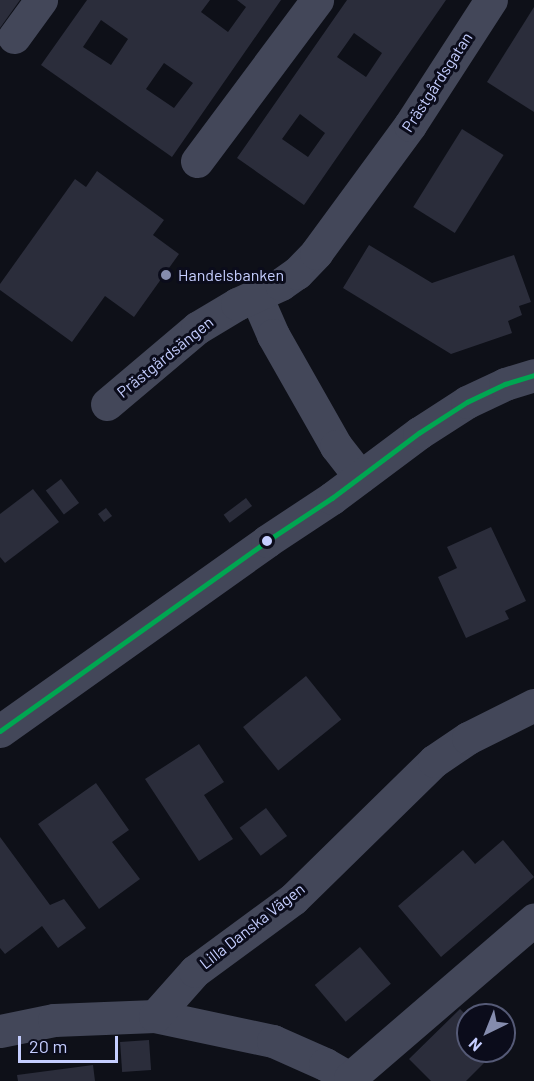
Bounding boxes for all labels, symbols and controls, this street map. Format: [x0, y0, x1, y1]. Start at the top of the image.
street label: Prästgårdsgatan [398, 29, 476, 135]
place label: Handelsbanken [178, 265, 284, 285]
marker: Handelsbanken [159, 268, 173, 282]
street label: Prästgårdsängen [113, 312, 217, 402]
unlabelled marker [261, 535, 273, 547]
street label: Lilla Danska Vägen [196, 879, 308, 973]
north arrow [456, 1003, 516, 1063]
scale bar [21, 1024, 122, 1062]
text: N [464, 1034, 485, 1056]
text: 20 m [29, 1035, 67, 1057]

